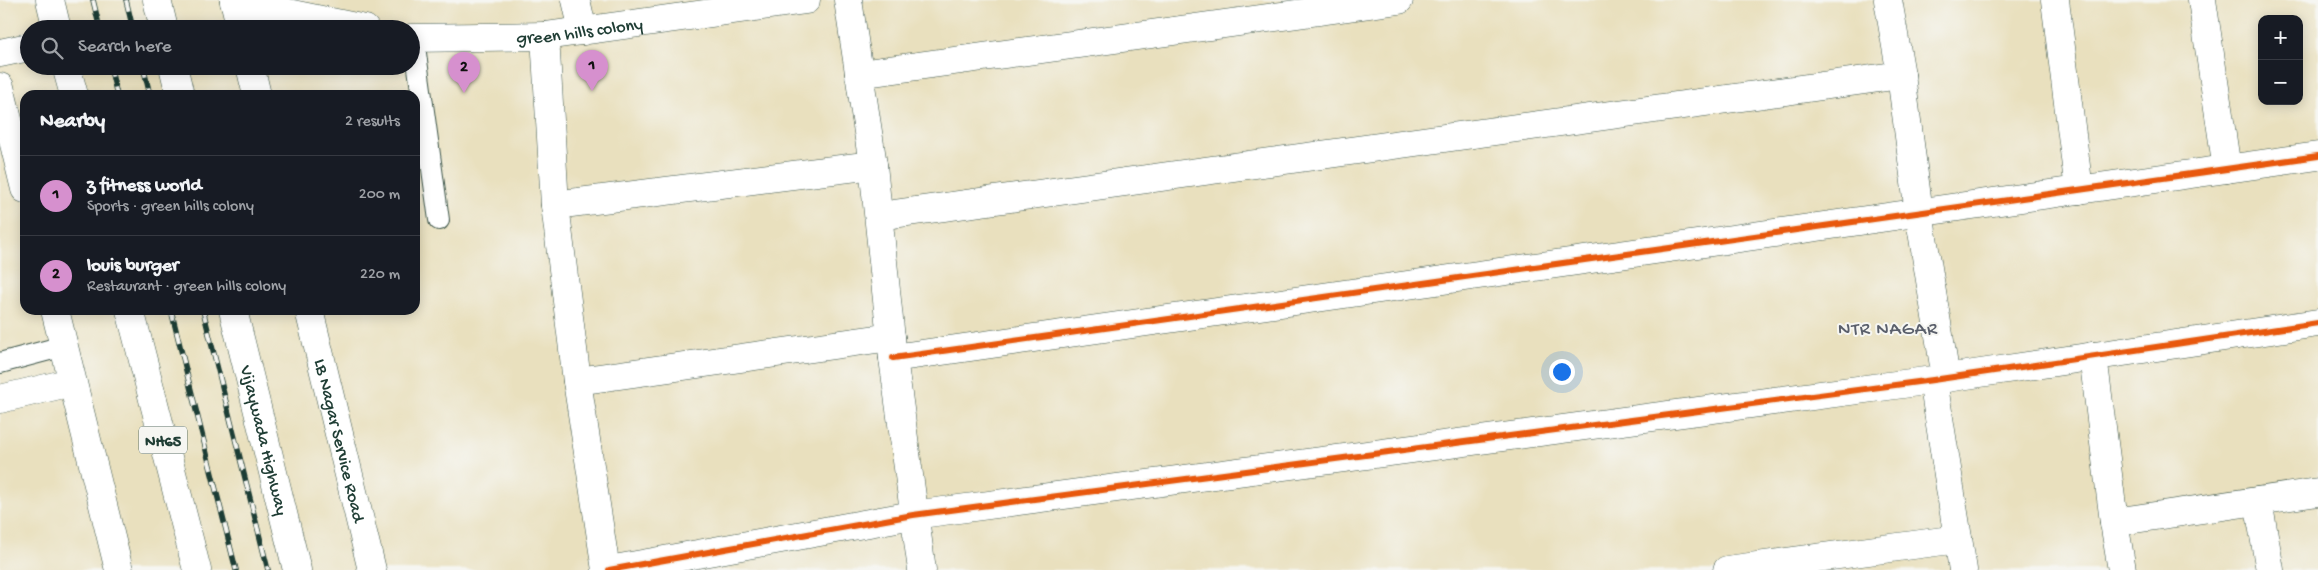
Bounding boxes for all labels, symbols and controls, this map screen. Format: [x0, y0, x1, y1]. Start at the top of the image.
street label: green hills colony [517, 15, 644, 49]
map controls [2258, 15, 2303, 105]
button: + [2258, 15, 2303, 60]
search box [20, 20, 420, 75]
icon: search [38, 34, 66, 62]
text: Search here [78, 36, 172, 59]
pin: 1 [576, 50, 608, 91]
pin: 2 [448, 52, 480, 93]
button: − [2258, 60, 2303, 105]
text: Nearby [40, 110, 105, 135]
text: 2 results [345, 113, 400, 132]
text: z fitness world [87, 175, 202, 198]
text: 1 [53, 186, 59, 205]
text: 200 m [359, 186, 400, 205]
text: Sports · green hills colony [87, 198, 254, 217]
text: louis burger [87, 255, 179, 278]
text: 2 [52, 266, 60, 285]
text: 220 m [360, 266, 400, 285]
text: Restaurant · green hills colony [87, 278, 286, 297]
district label: NTR NAGAR [1838, 319, 1938, 342]
street label: LB Nagar Service Road [308, 357, 368, 526]
your location [1549, 359, 1575, 385]
street label: Vijaywada Highway [234, 363, 291, 518]
road number: NH65 [139, 426, 187, 454]

